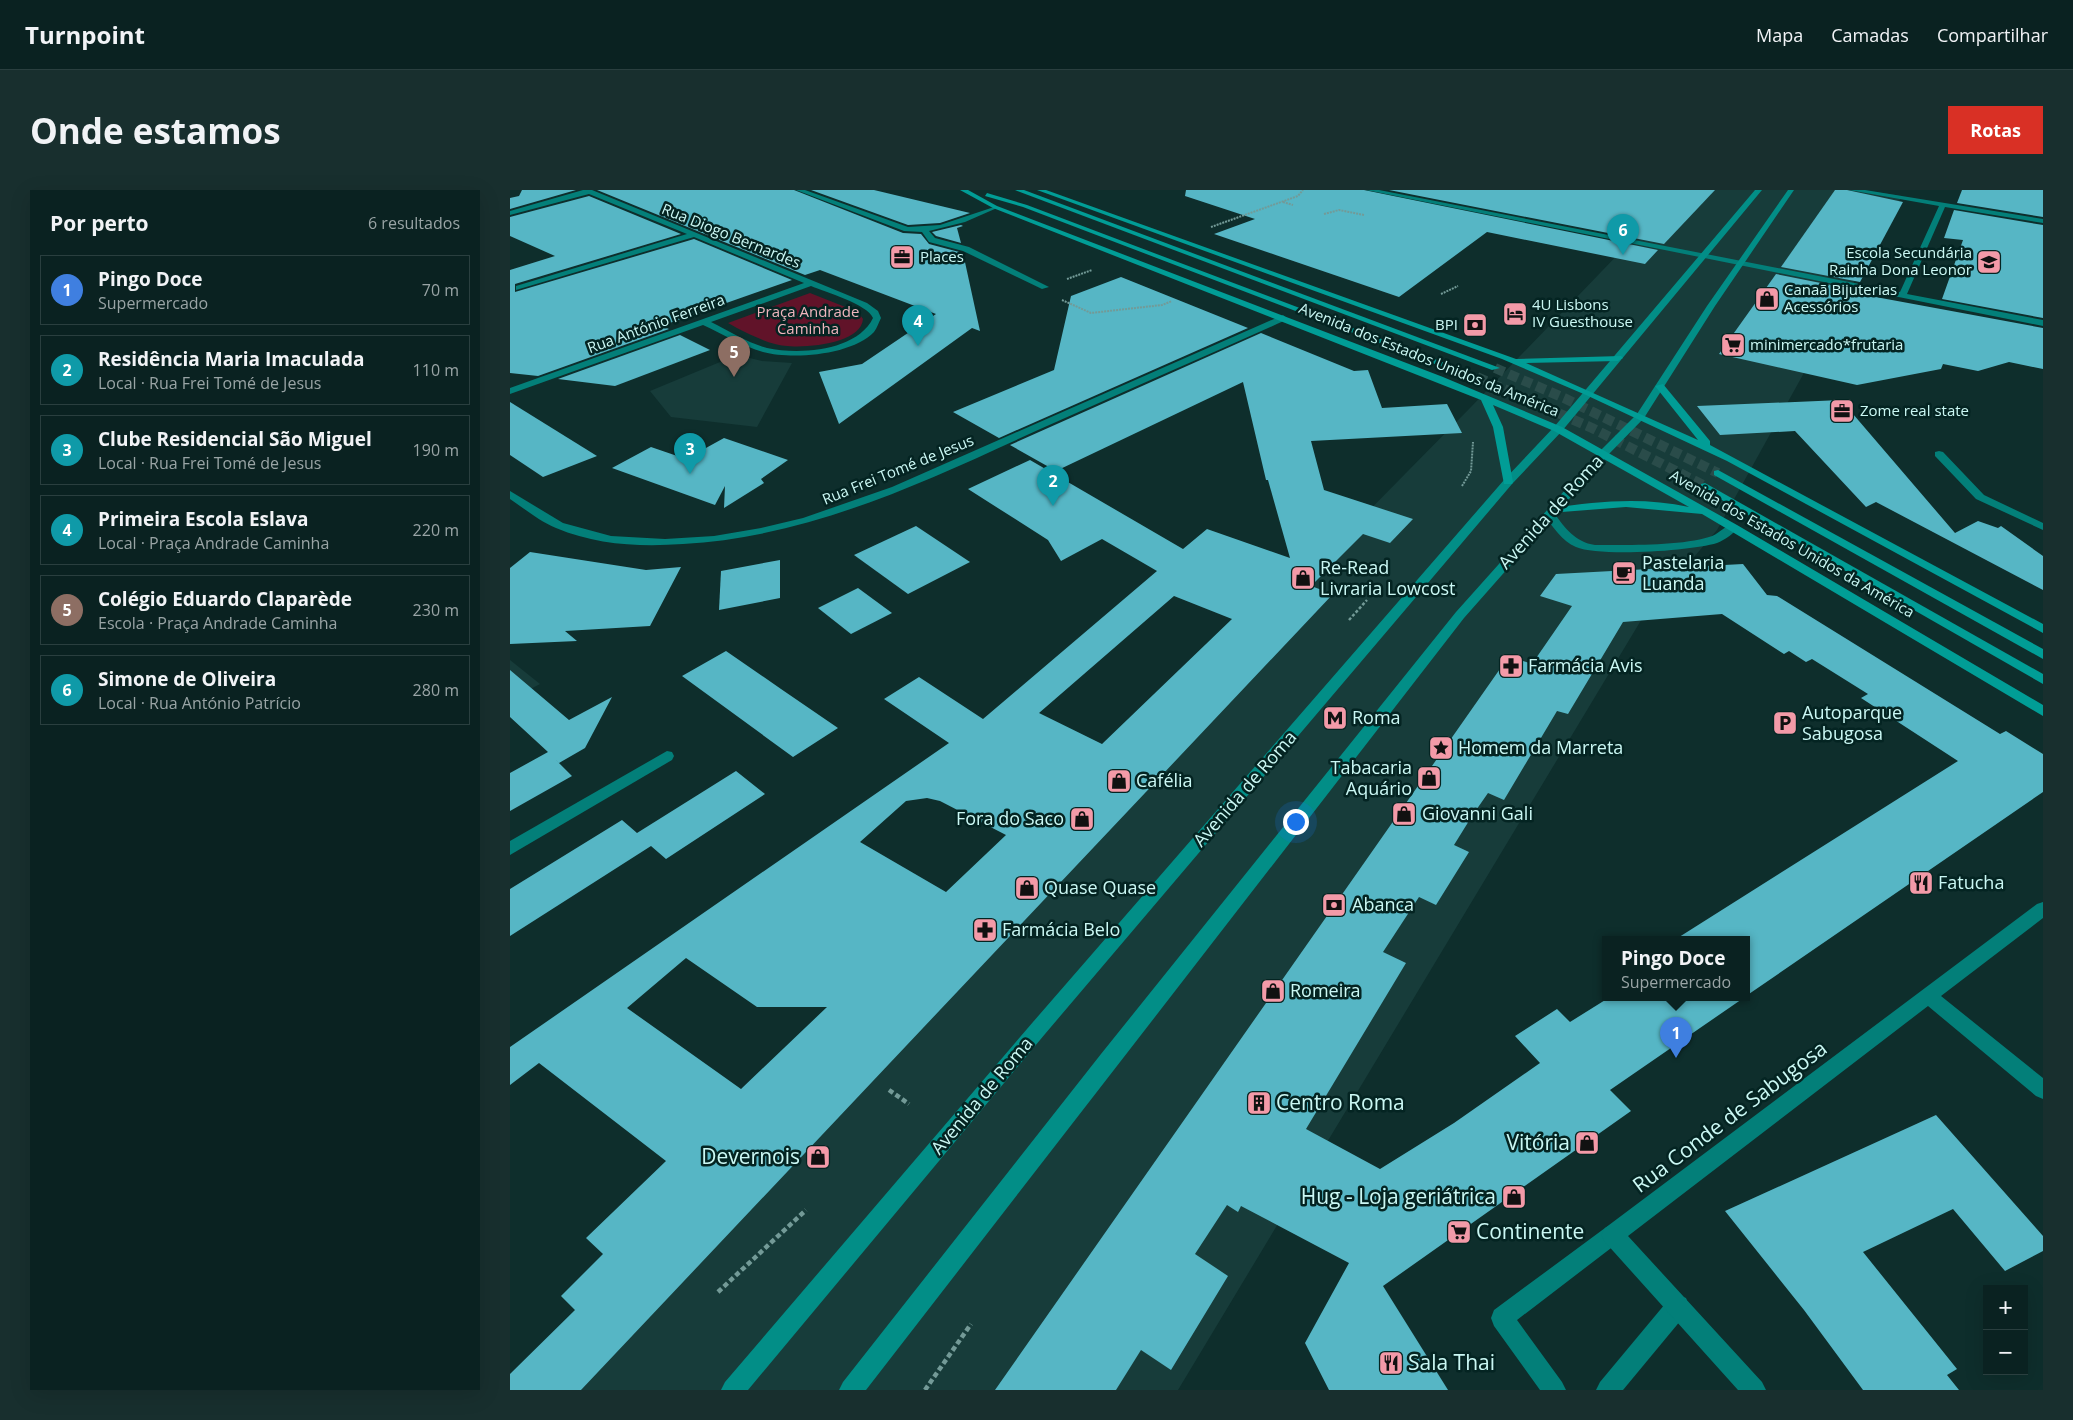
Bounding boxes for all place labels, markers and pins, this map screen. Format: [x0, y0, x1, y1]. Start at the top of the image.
pin: 6 [1607, 214, 1639, 255]
place label: Escola Secundária Rainha Dona Leonor [1829, 242, 1972, 279]
office icon: Places [889, 244, 915, 270]
place label: Places [920, 246, 964, 266]
school or university icon: Escola Secundária Rainha Dona Leonor [1976, 249, 2002, 275]
place label: Canaã Bijuterias Acessórios [1784, 279, 1897, 316]
shop icon: Canaã Bijuterias Acessórios [1754, 286, 1780, 312]
place label: 4U Lisbons IV Guesthouse [1532, 294, 1633, 331]
hotel icon: 4U Lisbons IV Guesthouse [1502, 301, 1528, 327]
pin: 4 [902, 305, 934, 346]
bank icon: BPI [1462, 312, 1488, 338]
place label: BPI [1435, 314, 1458, 334]
supermarket icon: minimercado*frutaria [1720, 332, 1746, 358]
place label: minimercado*frutaria [1750, 334, 1903, 354]
pin: 5 [718, 336, 750, 377]
office icon: Zome real state [1829, 398, 1855, 424]
place label: Zome real state [1860, 400, 1969, 420]
pin: 3 [674, 433, 706, 474]
pin: 2 [1037, 465, 1069, 506]
place label: Pastelaria Luanda [1642, 550, 1724, 595]
place label: Re-Read Livraria Lowcost [1320, 555, 1455, 600]
cafe icon: Pastelaria Luanda [1611, 560, 1637, 586]
shop icon: Re-Read Livraria Lowcost [1290, 565, 1316, 591]
pharmacy icon: Farmácia Avis [1498, 653, 1524, 679]
place label: Farmácia Avis [1528, 653, 1643, 677]
place label: Autoparque Sabugosa [1802, 700, 1902, 745]
metro station icon: Roma [1322, 705, 1348, 731]
place label: Roma [1352, 705, 1401, 729]
parking icon: Autoparque Sabugosa [1772, 710, 1798, 736]
place icon: Homem da Marreta [1428, 735, 1454, 761]
place label: Homem da Marreta [1458, 735, 1623, 759]
place label: Tabacaria Aquário [1331, 755, 1412, 800]
shop icon: Tabacaria Aquário [1416, 765, 1442, 791]
shop icon: Cafélia [1106, 768, 1132, 794]
place label: Cafélia [1136, 768, 1193, 792]
shop icon: Giovanni Gali [1391, 801, 1417, 827]
place label: Giovanni Gali [1422, 801, 1533, 825]
place label: Fora do Saco [956, 806, 1064, 830]
shop icon: Fora do Saco [1069, 806, 1095, 832]
restaurant icon: Fatucha [1908, 870, 1934, 896]
place label: Fatucha [1938, 870, 2004, 894]
shop icon: Quase Quase [1014, 875, 1040, 901]
place label: Quase Quase [1044, 875, 1156, 899]
bank icon: Abanca [1321, 892, 1347, 918]
place label: Abanca [1352, 892, 1414, 916]
pharmacy icon: Farmácia Belo [972, 917, 998, 943]
place label: Farmácia Belo [1002, 917, 1120, 941]
shop icon: Romeira [1260, 978, 1286, 1004]
place label: Romeira [1290, 978, 1361, 1002]
pin: 1 [1660, 1017, 1692, 1058]
place label: Centro Roma [1276, 1088, 1405, 1116]
building icon: Centro Roma [1246, 1090, 1272, 1116]
place label: Vitória [1507, 1128, 1570, 1156]
shop icon: Vitória [1574, 1130, 1600, 1156]
place label: Devernois [701, 1142, 800, 1170]
shop icon: Devernois [805, 1144, 831, 1170]
place label: Hug - Loja geriátrica [1301, 1182, 1496, 1210]
shop icon: Hug - Loja geriátrica [1501, 1184, 1527, 1210]
place label: Continente [1476, 1217, 1584, 1245]
supermarket icon: Continente [1446, 1219, 1472, 1245]
place label: Sala Thai [1408, 1348, 1495, 1376]
restaurant icon: Sala Thai [1378, 1350, 1404, 1376]

